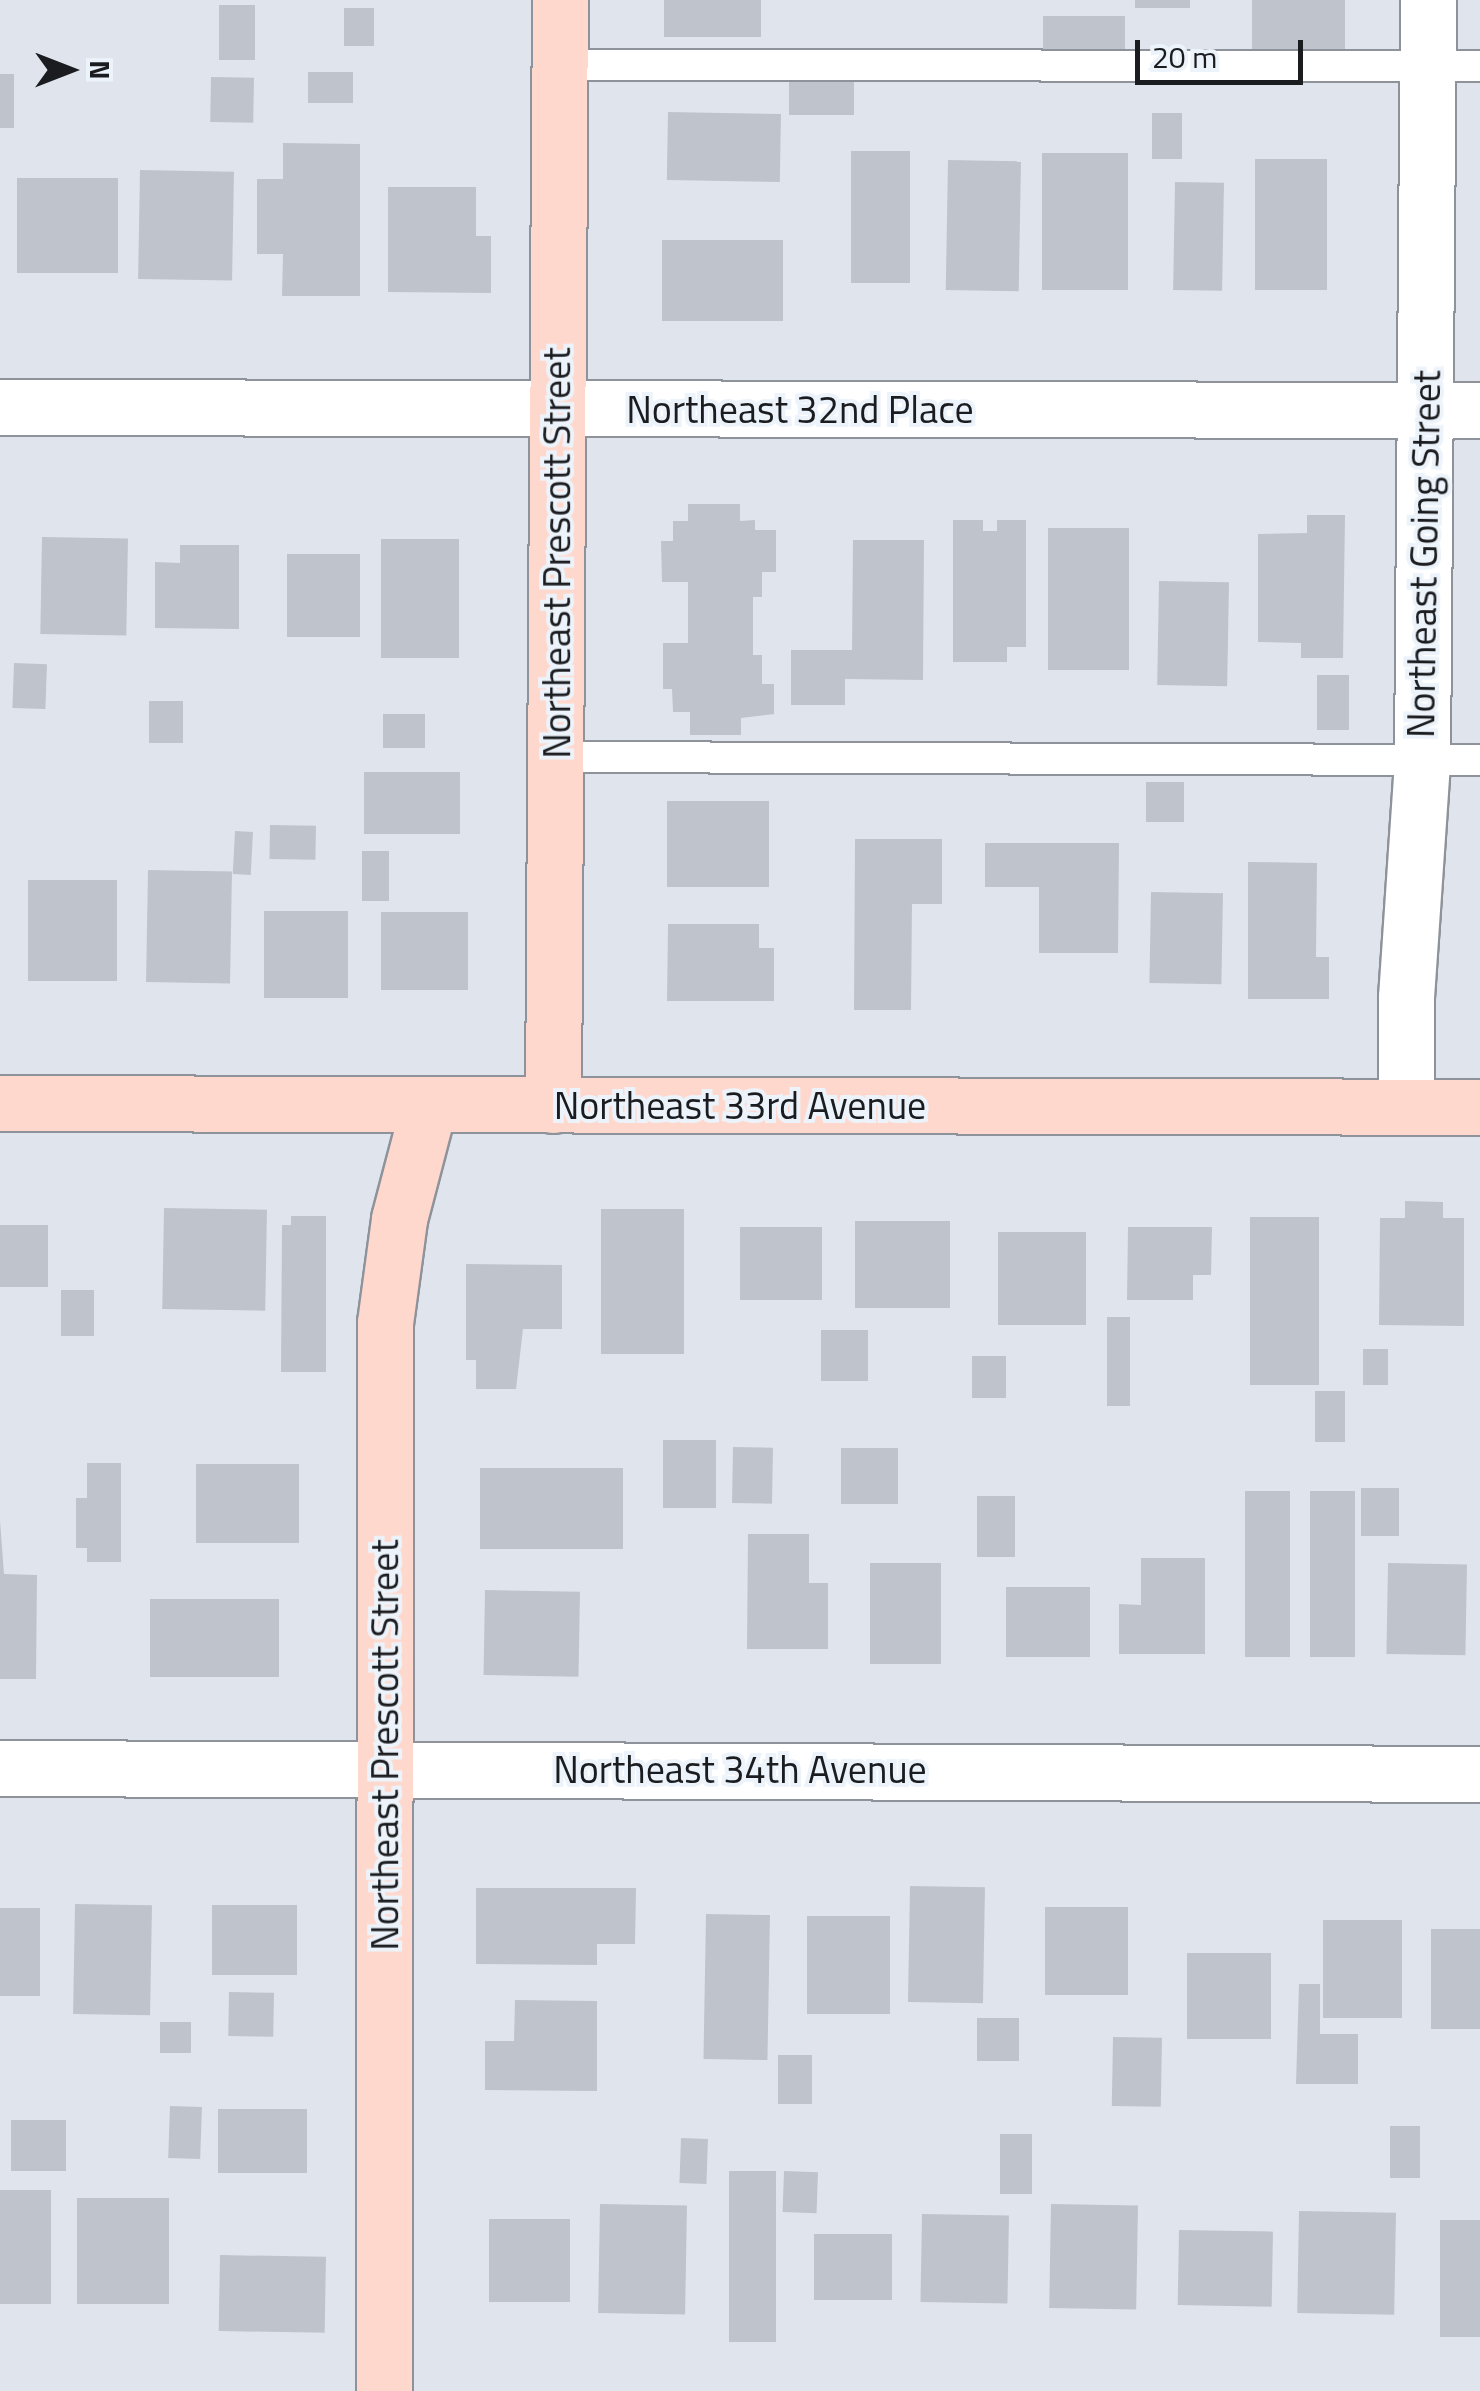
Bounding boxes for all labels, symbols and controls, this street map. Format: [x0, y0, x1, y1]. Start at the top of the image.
north arrow [20, 20, 120, 120]
scale bar [1140, 20, 1308, 82]
text: 20 m [1152, 34, 1217, 80]
text: N [79, 60, 122, 80]
street label: Northeast Prescott Street [534, 347, 580, 759]
street label: Northeast Going Street [1398, 370, 1450, 738]
street label: Northeast 32nd Place [626, 387, 974, 433]
street label: Northeast 33rd Avenue [554, 1083, 926, 1129]
street label: Northeast Prescott Street [362, 1539, 408, 1951]
street label: Northeast 34th Avenue [553, 1747, 927, 1793]

